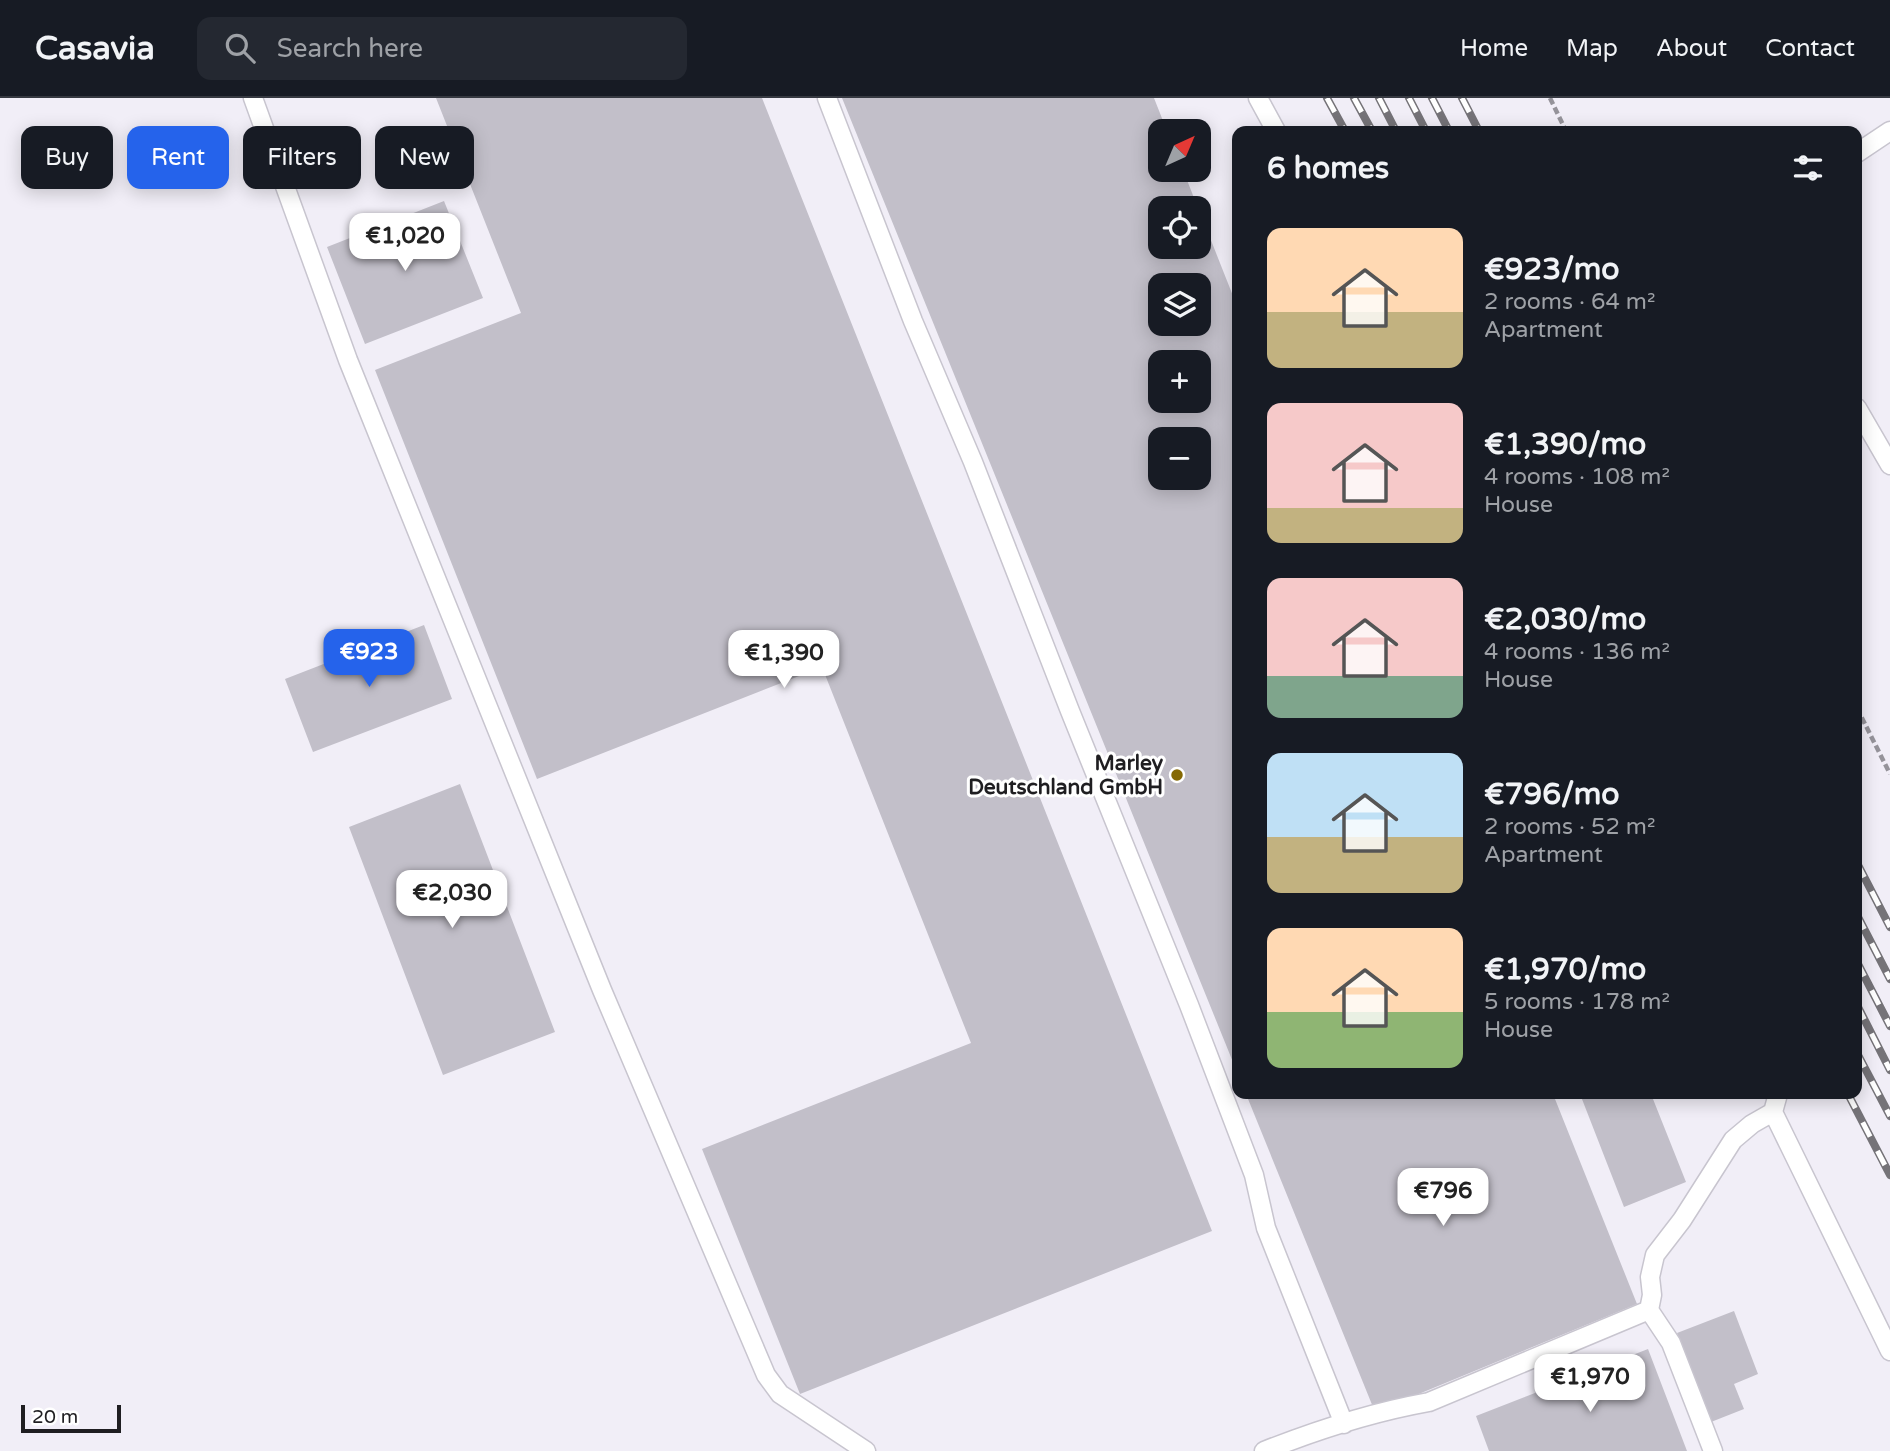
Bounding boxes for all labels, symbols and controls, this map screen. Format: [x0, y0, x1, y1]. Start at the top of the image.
search box [197, 17, 687, 80]
text: Casavia [35, 29, 155, 68]
icon: search [221, 29, 259, 67]
text: Search here [277, 33, 423, 64]
text: Home [1460, 34, 1528, 63]
text: Map [1566, 34, 1618, 63]
text: About [1656, 34, 1727, 63]
text: Contact [1765, 34, 1855, 63]
north arrow [1148, 119, 1211, 182]
map controls [1148, 119, 1211, 490]
chip: Buy [21, 126, 113, 189]
chip: Rent [127, 126, 229, 189]
chip: Filters [243, 126, 361, 189]
chip: New [375, 126, 474, 189]
icon: filters [1789, 149, 1827, 187]
text: 6 homes [1267, 150, 1389, 187]
button: locate [1148, 196, 1211, 259]
pin: €1,020 [348, 214, 462, 273]
text: €1,020 [365, 222, 445, 250]
text: €923/mo [1484, 251, 1620, 288]
icon: home [1323, 256, 1407, 340]
button: layers [1148, 273, 1211, 336]
text: 2 rooms · 64 m² [1484, 288, 1655, 316]
text: Apartment [1484, 316, 1603, 344]
button: + [1148, 350, 1211, 413]
text: €1,390/mo [1484, 426, 1646, 463]
button: − [1148, 427, 1211, 490]
icon: home [1323, 431, 1407, 515]
text: 4 rooms · 108 m² [1484, 463, 1670, 491]
text: House [1484, 491, 1553, 519]
text: €2,030/mo [1484, 601, 1646, 638]
icon: home [1323, 606, 1407, 690]
pin: €923 [328, 630, 410, 689]
pin: €1,390 [727, 630, 841, 690]
text: €923 [339, 638, 399, 666]
text: 4 rooms · 136 m² [1484, 638, 1670, 666]
text: €1,390 [744, 639, 824, 667]
text: House [1484, 666, 1553, 694]
place label: Marley Deutschland GmbH [968, 751, 1164, 800]
marker: Marley Deutschland GmbH [1169, 767, 1185, 783]
text: €796/mo [1484, 776, 1620, 813]
icon: home [1323, 781, 1407, 865]
text: 2 rooms · 52 m² [1484, 813, 1655, 841]
text: Apartment [1484, 841, 1603, 869]
pin: €2,030 [395, 870, 509, 930]
text: €2,030 [412, 879, 492, 907]
text: €1,970/mo [1484, 951, 1646, 988]
icon: home [1323, 956, 1407, 1040]
text: 5 rooms · 178 m² [1484, 988, 1670, 1016]
text: House [1484, 1016, 1553, 1044]
pin: €796 [1402, 1168, 1484, 1228]
text: €796 [1413, 1177, 1473, 1205]
pin: €1,970 [1533, 1354, 1647, 1414]
text: €1,970 [1550, 1363, 1630, 1391]
scale bar [21, 1402, 121, 1434]
text: 20 m [32, 1406, 78, 1428]

